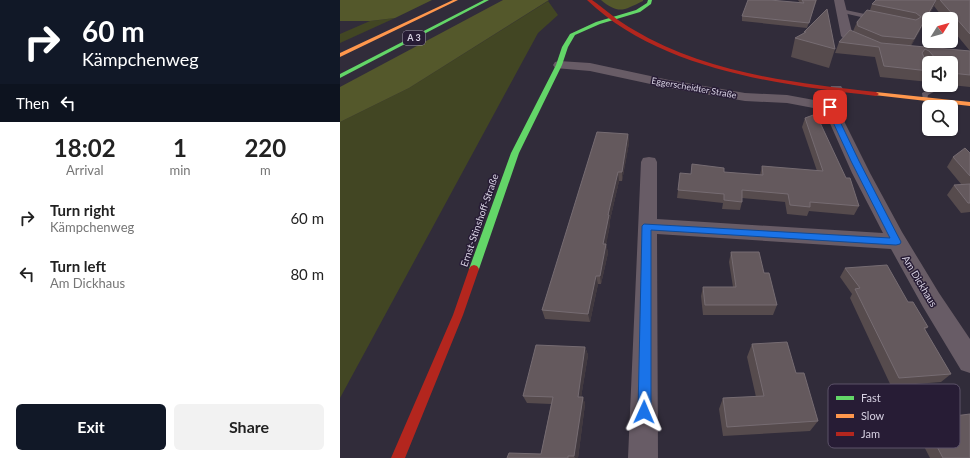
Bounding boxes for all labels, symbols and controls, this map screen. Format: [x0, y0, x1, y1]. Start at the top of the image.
north arrow [922, 12, 958, 48]
map controls [922, 12, 958, 136]
text: 60 m [82, 14, 145, 48]
icon: right [16, 16, 68, 68]
road number: A 3 [403, 31, 425, 45]
text: Kämpchenweg [82, 48, 199, 70]
button: sound [922, 56, 958, 92]
street label: Eggerscheidter Straße [651, 75, 738, 100]
pin [813, 90, 847, 124]
icon: left [57, 92, 79, 114]
text: Then [16, 94, 49, 112]
icon: arrive [819, 96, 841, 118]
button: search [922, 100, 958, 136]
text: 18:02 [54, 133, 116, 162]
text: 1 [173, 133, 187, 162]
text: 220 [244, 133, 286, 162]
text: Arrival [66, 162, 103, 178]
text: min [170, 162, 191, 178]
text: m [260, 162, 271, 178]
street label: Ernst-Stinshoff-Straße [457, 172, 501, 268]
text: Turn right [50, 201, 115, 219]
icon: right [16, 207, 38, 229]
text: 60 m [290, 209, 324, 227]
text: Kämpchenweg [50, 219, 134, 235]
street label: Am Dickhaus [900, 253, 940, 309]
text: Turn left [50, 257, 106, 275]
icon: left [16, 263, 38, 285]
text: 80 m [290, 265, 324, 283]
text: Am Dickhaus [50, 275, 125, 291]
legend [828, 384, 960, 448]
position arrow [623, 391, 665, 433]
text: Fast [861, 391, 881, 404]
button: Exit [16, 404, 166, 450]
button: Share [174, 404, 324, 450]
text: Slow [861, 409, 885, 422]
text: Jam [861, 427, 880, 440]

